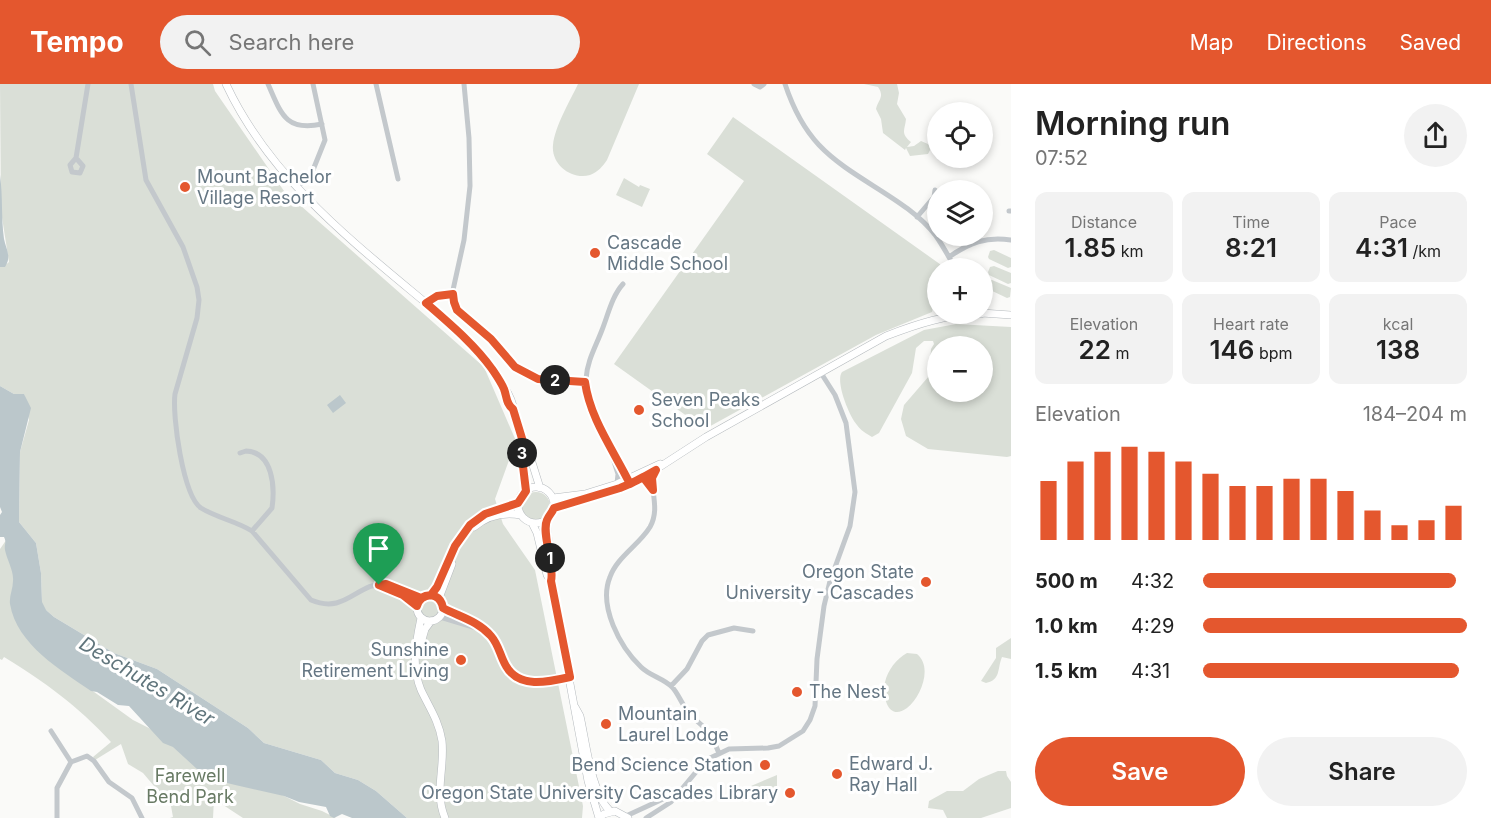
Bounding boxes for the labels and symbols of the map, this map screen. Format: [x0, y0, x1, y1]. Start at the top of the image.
place label: Mount Bachelor Village Resort [197, 166, 332, 208]
marker: Mount Bachelor Village Resort [178, 180, 192, 194]
place label: Cascade Middle School [607, 232, 728, 274]
marker: Cascade Middle School [588, 246, 602, 260]
pin: 2 [540, 365, 570, 395]
place label: Seven Peaks School [651, 389, 760, 431]
marker: Seven Peaks School [632, 403, 646, 417]
pin: 3 [507, 438, 537, 468]
pin [353, 523, 404, 585]
pin: 1 [535, 543, 565, 573]
place label: Oregon State University - Cascades [726, 561, 914, 603]
marker: Oregon State University - Cascades [919, 575, 933, 589]
water label: Deschutes River [75, 631, 219, 731]
place label: Sunshine Retirement Living [301, 639, 449, 681]
marker: Sunshine Retirement Living [454, 653, 468, 667]
place label: The Nest [809, 681, 886, 702]
marker: The Nest [790, 685, 804, 699]
place label: Mountain Laurel Lodge [618, 703, 729, 745]
marker: Mountain Laurel Lodge [599, 717, 613, 731]
place label: Edward J. Ray Hall [849, 753, 933, 795]
place label: Bend Science Station [572, 754, 753, 775]
marker: Bend Science Station [758, 758, 772, 772]
park label: Farewell Bend Park [146, 765, 234, 807]
marker: Edward J. Ray Hall [830, 767, 844, 781]
place label: Oregon State University Cascades Library [421, 782, 778, 803]
marker: Oregon State University Cascades Library [783, 786, 797, 800]

